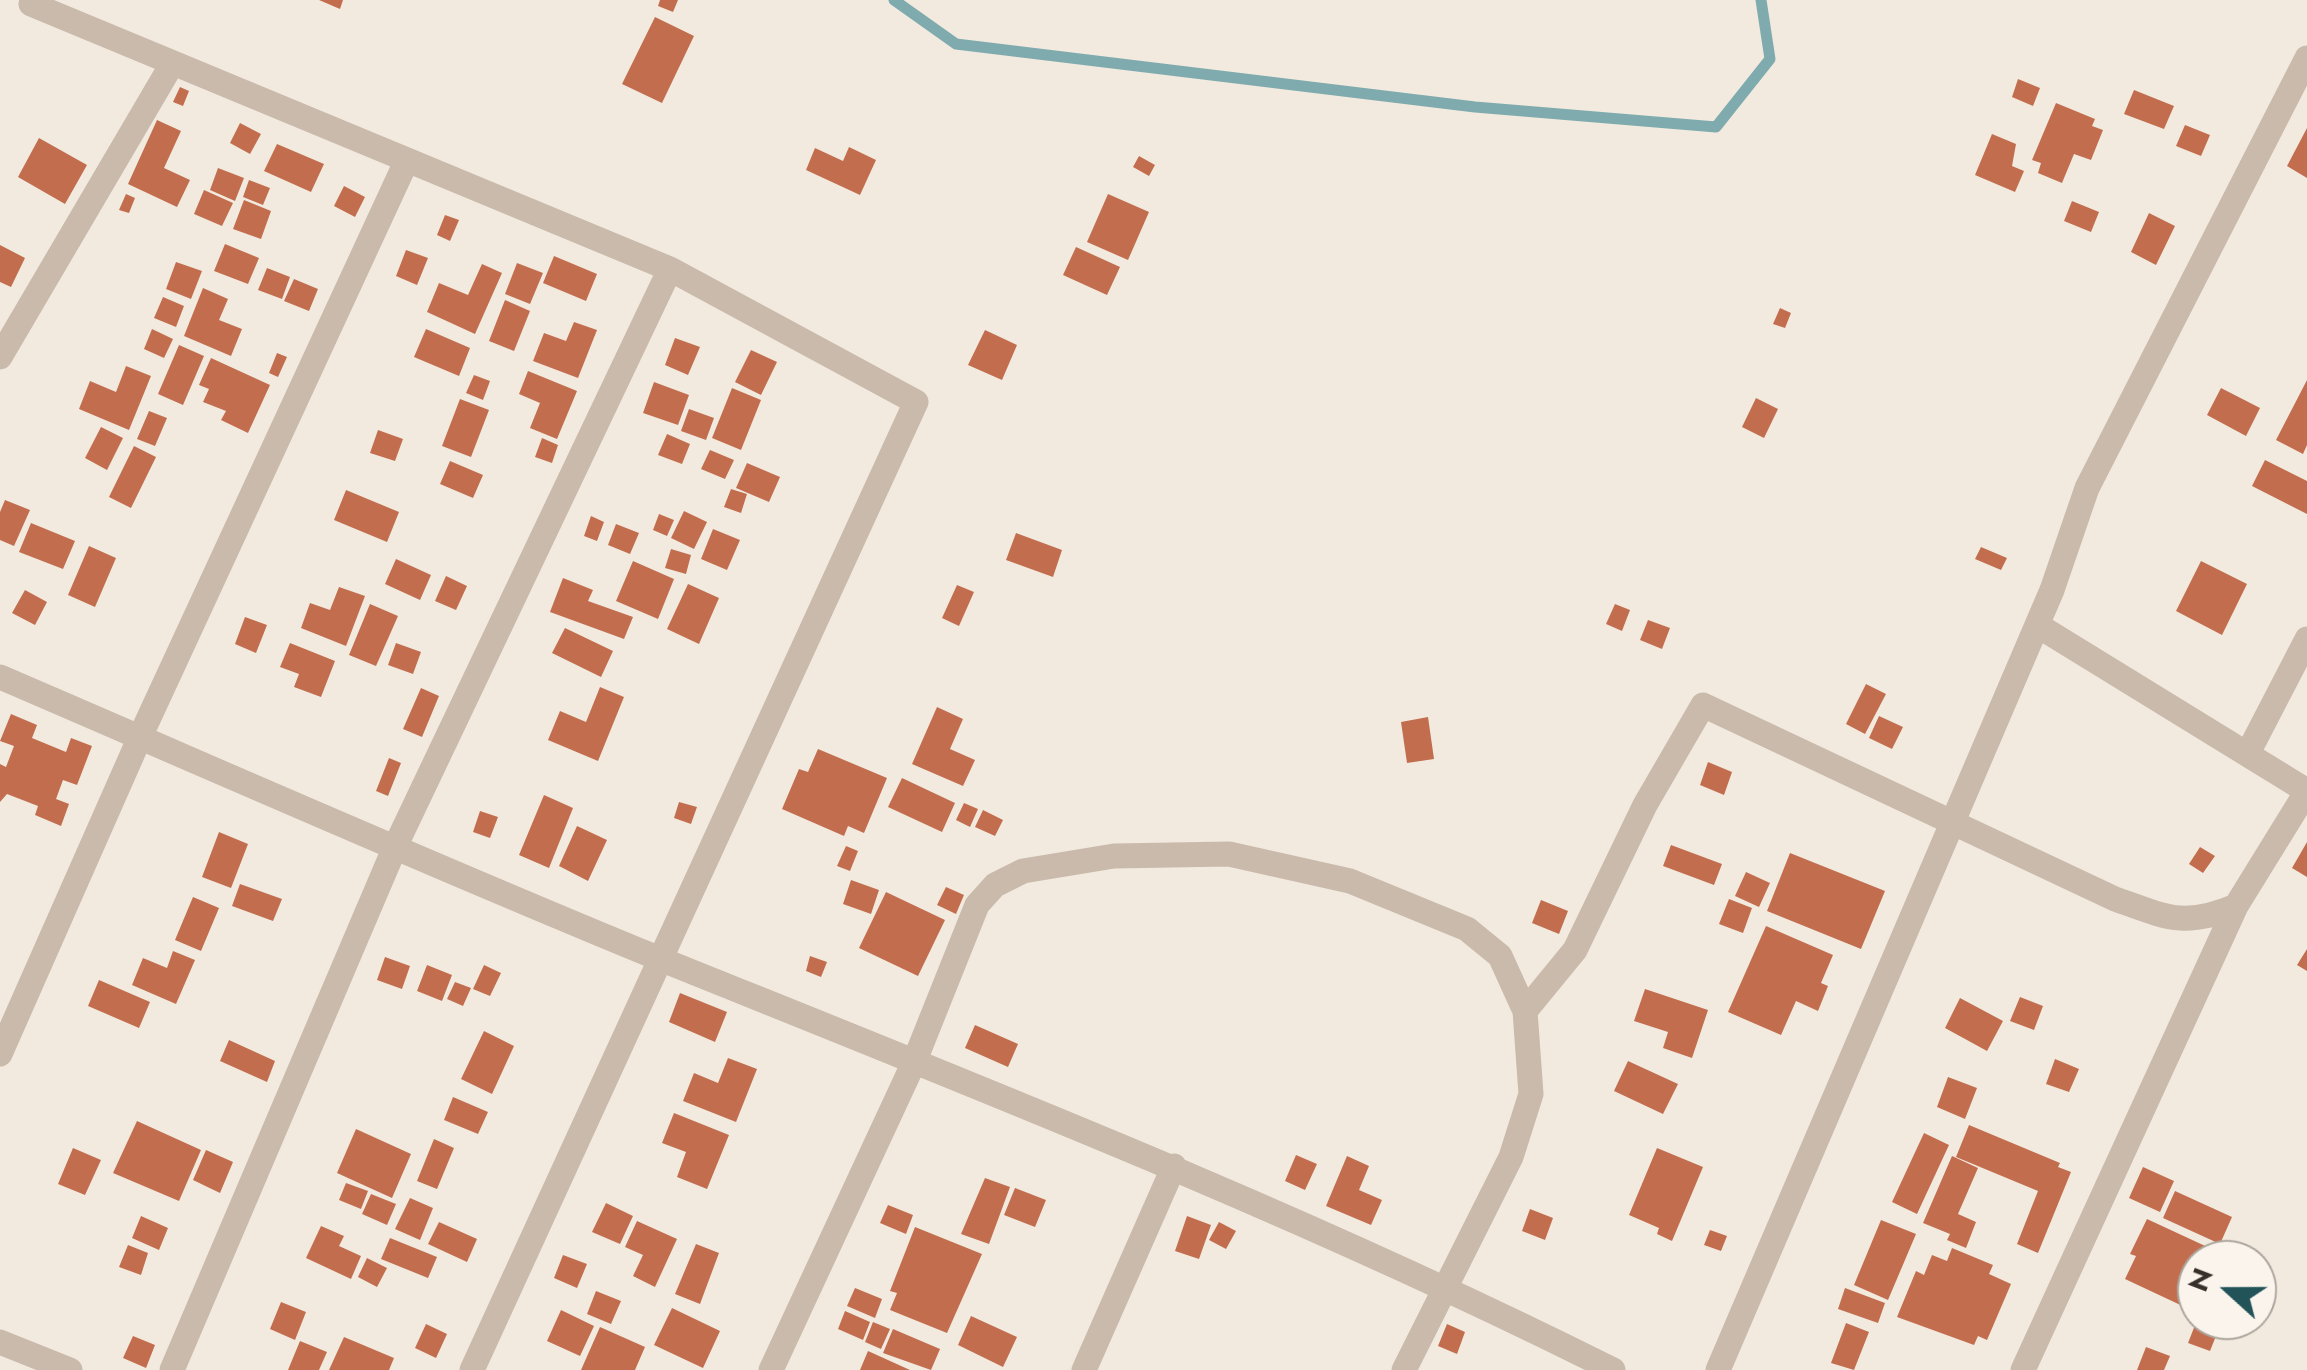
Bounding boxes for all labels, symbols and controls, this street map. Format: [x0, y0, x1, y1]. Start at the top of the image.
north arrow [2177, 1240, 2277, 1340]
text: N [2177, 1262, 2224, 1298]

